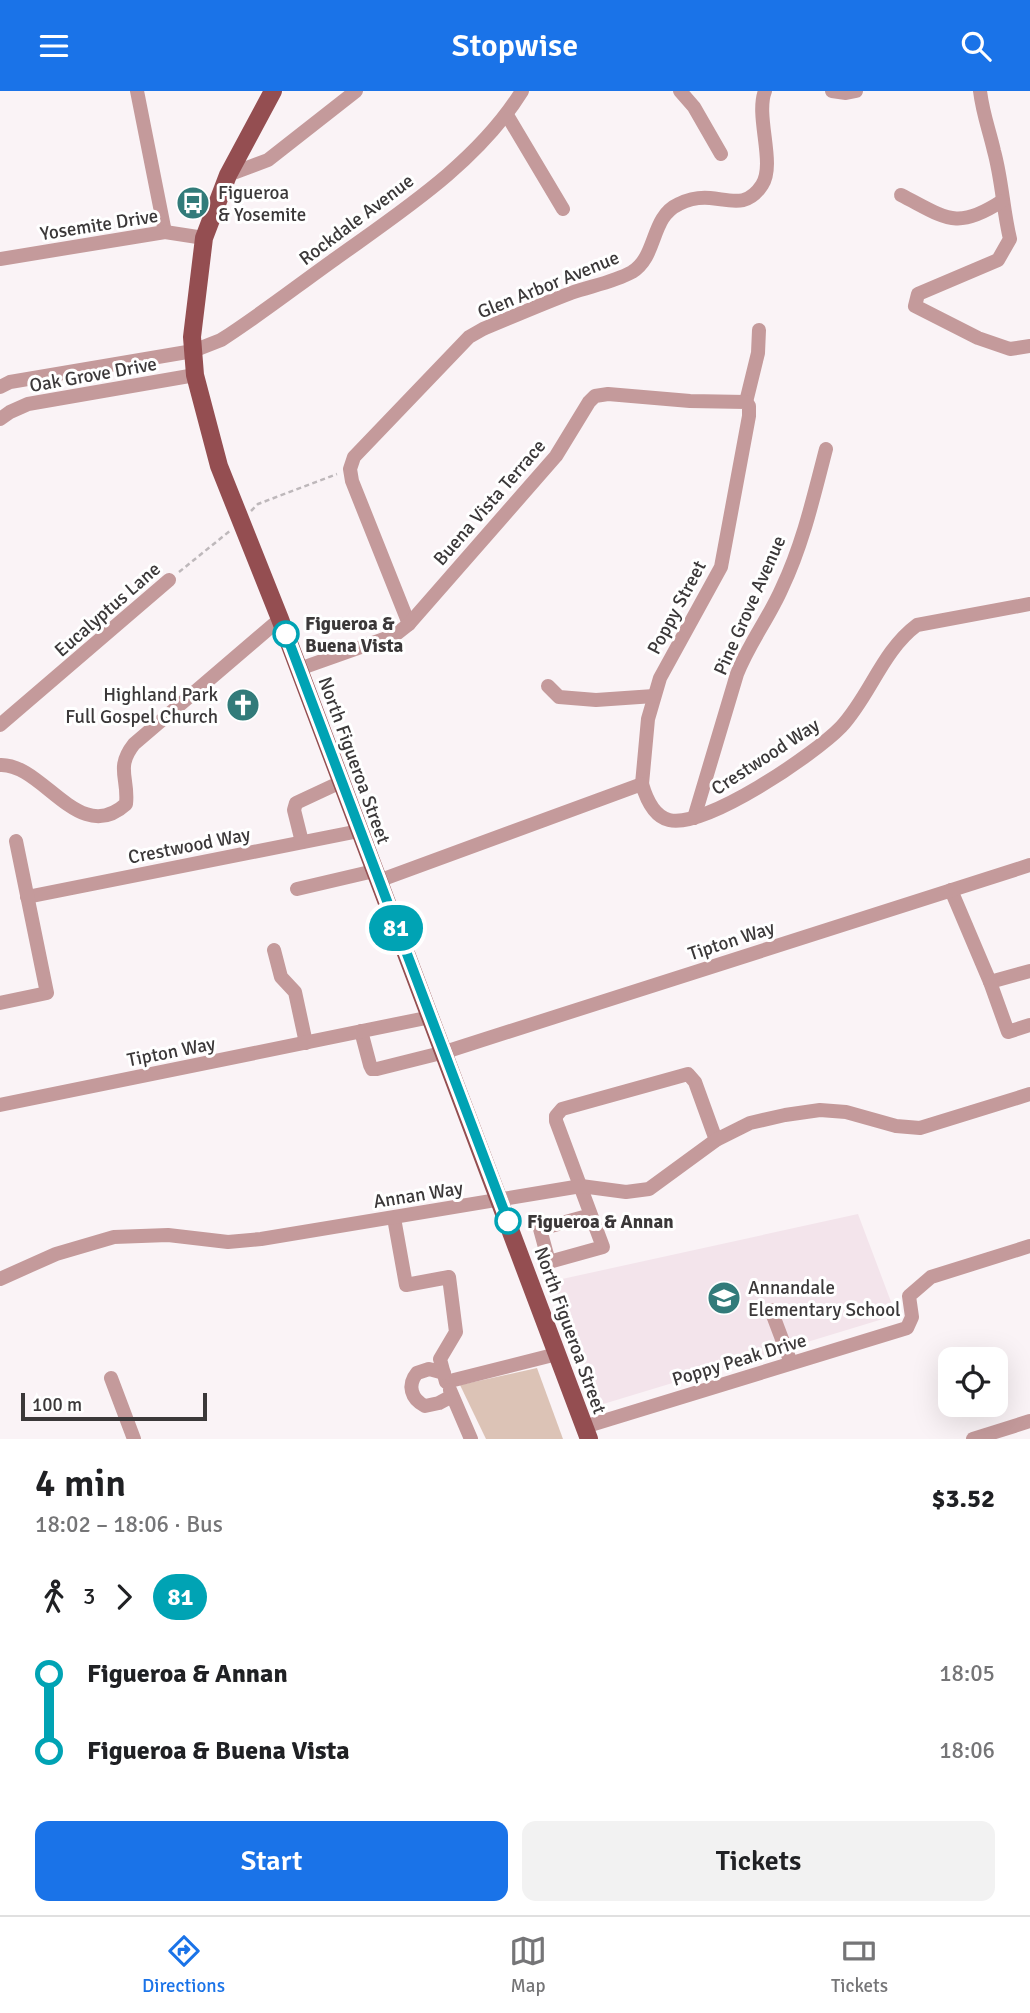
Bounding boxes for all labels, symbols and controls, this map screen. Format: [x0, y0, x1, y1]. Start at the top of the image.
text: Stopwise [452, 26, 578, 65]
icon: menu [35, 27, 73, 65]
icon: search [957, 27, 995, 65]
street label: Rockdale Avenue [294, 169, 419, 271]
place label: Figueroa & Yosemite [218, 181, 306, 227]
bus stop icon: Figueroa & Yosemite [174, 184, 212, 222]
street label: Yosemite Drive [38, 204, 160, 246]
street label: Glen Arbor Avenue [474, 246, 623, 324]
street label: Oak Grove Drive [28, 352, 159, 398]
street label: Buena Vista Terrace [428, 435, 551, 571]
street label: Pine Grove Avenue [708, 532, 791, 679]
street label: Poppy Street [642, 556, 712, 659]
street label: Eucalyptus Lane [50, 557, 166, 662]
place label: Figueroa & Buena Vista [305, 612, 404, 658]
marker: Figueroa & Buena Vista [273, 621, 299, 647]
street label: North Figueroa Street [313, 673, 396, 848]
place label: Highland Park Full Gospel Church [65, 683, 218, 729]
church icon: Highland Park Full Gospel Church [224, 686, 262, 724]
street label: Crestwood Way [707, 713, 824, 801]
street label: Crestwood Way [126, 822, 252, 870]
line badge: 81 [364, 905, 428, 951]
text: 81 [383, 913, 409, 943]
street label: Tipton Way [685, 916, 778, 966]
street label: Tipton Way [125, 1032, 217, 1072]
street label: Annan Way [372, 1176, 465, 1214]
marker: Figueroa & Annan [495, 1208, 521, 1234]
place label: Figueroa & Annan [527, 1210, 674, 1234]
street label: North Figueroa Street [529, 1243, 612, 1418]
place label: Annandale Elementary School [748, 1276, 901, 1322]
school or university icon: Annandale Elementary School [705, 1279, 743, 1317]
street label: Poppy Peak Drive [669, 1328, 809, 1392]
map controls [938, 1347, 1008, 1417]
button: locate [938, 1347, 1008, 1417]
scale bar [21, 1390, 206, 1422]
text: 100 m [32, 1393, 82, 1417]
text: 4 min [35, 1460, 126, 1507]
text: $3.52 [931, 1483, 995, 1515]
text: 18:02 – 18:06 · Bus [35, 1510, 223, 1539]
icon: walk [35, 1578, 73, 1616]
icon: forward [105, 1578, 143, 1616]
text: 3 [83, 1582, 95, 1611]
text: 81 [167, 1582, 193, 1612]
text: Figueroa & Annan [87, 1658, 288, 1690]
text: 18:05 [939, 1659, 995, 1688]
text: Figueroa & Buena Vista [87, 1735, 350, 1767]
text: 18:06 [939, 1736, 995, 1765]
button: Start [35, 1821, 508, 1901]
button: Tickets [522, 1821, 995, 1901]
tab: Directions [142, 1932, 225, 1998]
tab: Map [509, 1932, 547, 1998]
tab: Tickets [831, 1932, 888, 1998]

